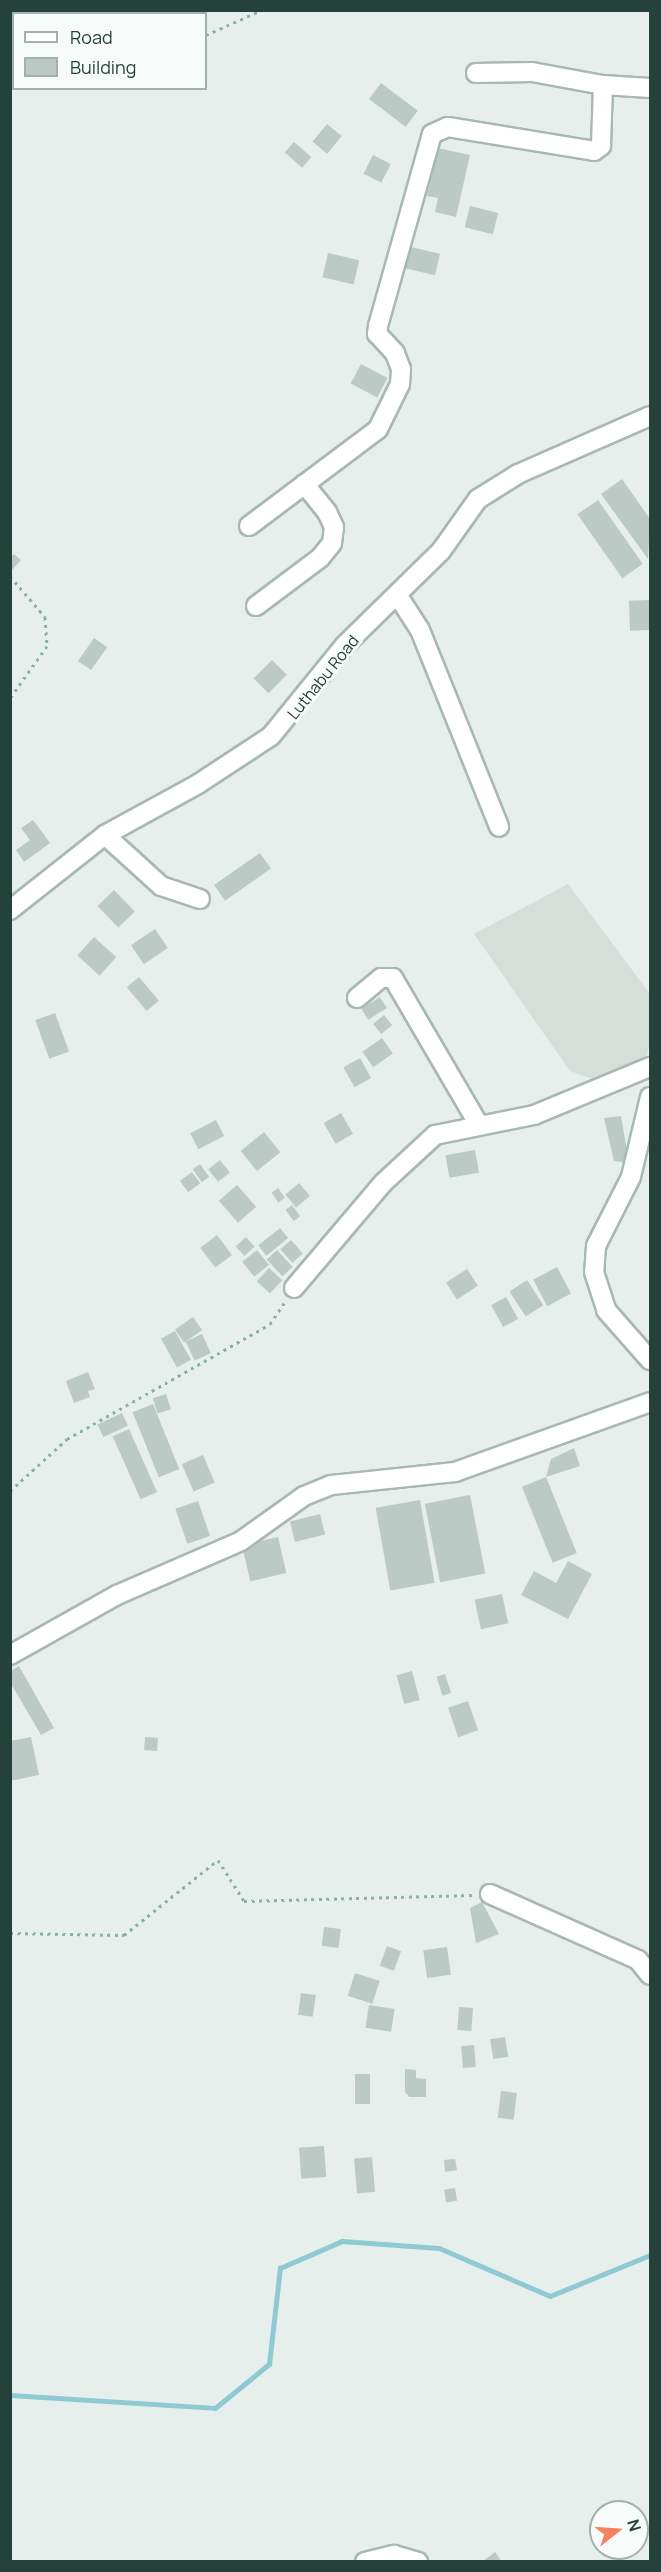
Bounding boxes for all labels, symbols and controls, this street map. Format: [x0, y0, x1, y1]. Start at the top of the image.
legend [12, 12, 207, 90]
text: Road [70, 25, 113, 49]
text: Building [70, 55, 136, 79]
street label: Luthabu Road [283, 631, 363, 723]
north arrow [589, 2500, 649, 2560]
text: N [622, 2517, 647, 2534]

